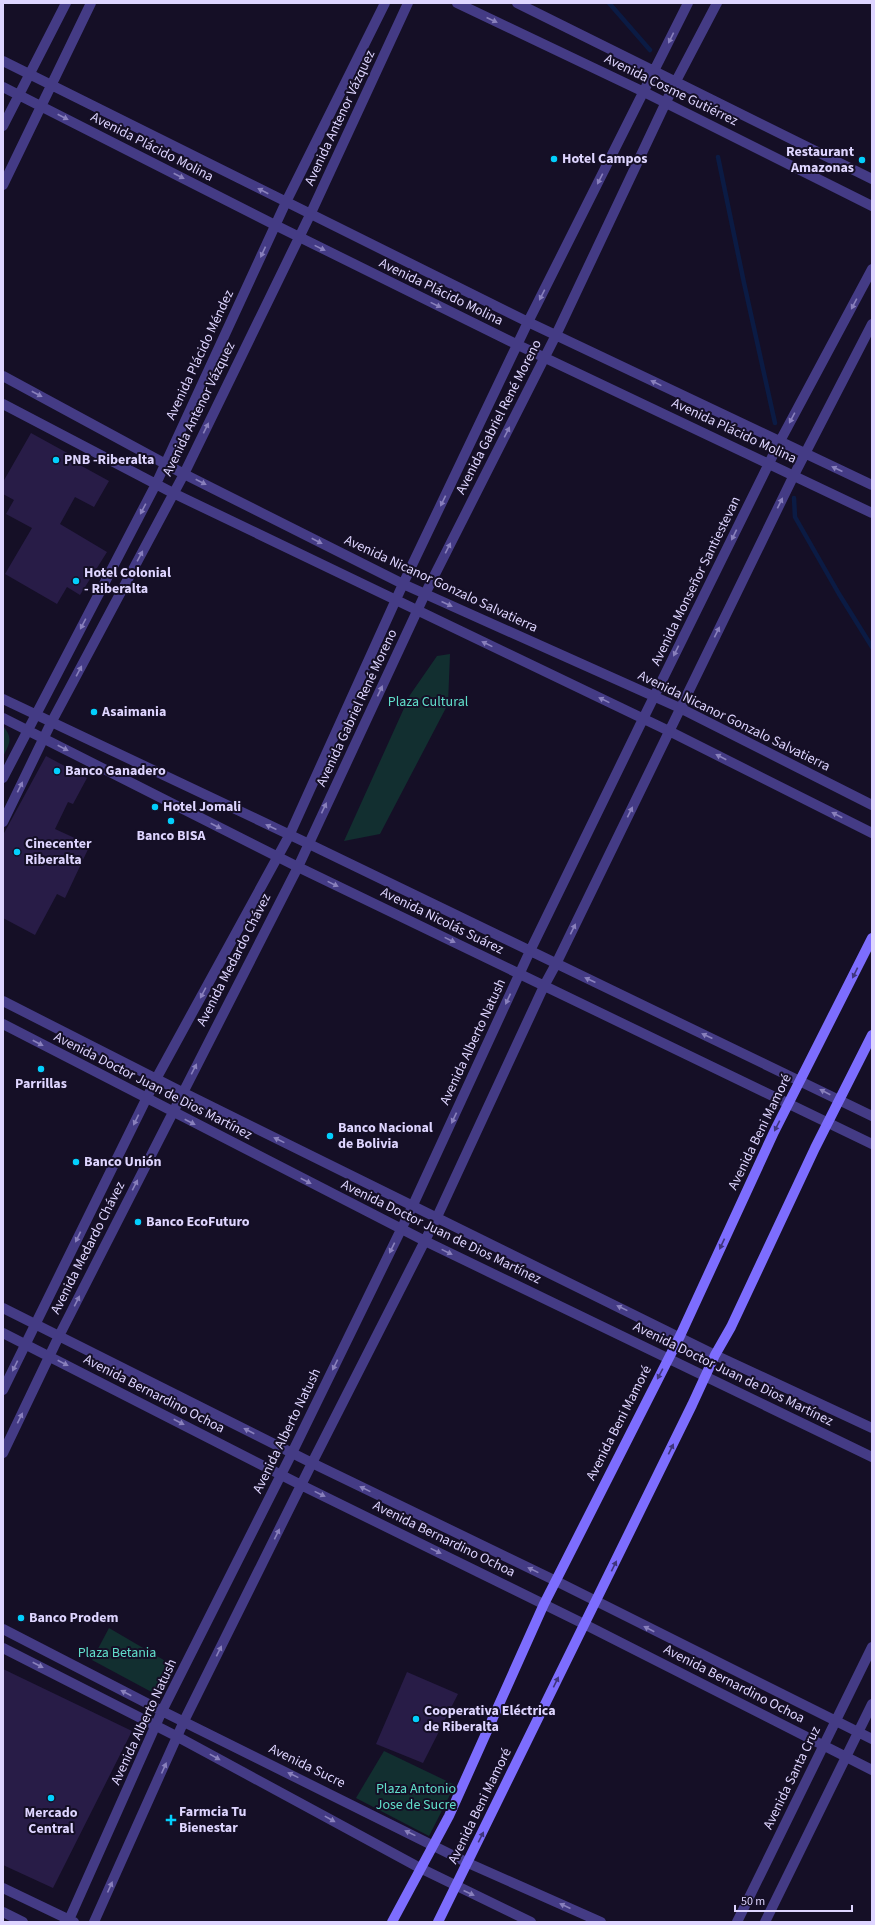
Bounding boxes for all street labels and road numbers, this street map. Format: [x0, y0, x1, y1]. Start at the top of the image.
street label: Avenida Antenor Vázquez [300, 47, 380, 189]
street label: Avenida Cosme Gutiérrez [601, 49, 741, 131]
street label: Avenida Plácido Molina [87, 107, 217, 187]
street label: Avenida Plácido Molina [376, 253, 506, 331]
street label: Avenida Plácido Méndez [161, 287, 239, 423]
street label: Avenida Gabriel René Moreno [451, 336, 547, 498]
street label: Avenida Antenor Vázquez [158, 338, 240, 480]
street label: Avenida Plácido Molina [668, 393, 800, 469]
street label: Avenida Monseñor Santiestevan [646, 493, 746, 669]
street label: Avenida Nicanor Gonzalo Salvatierra [341, 530, 541, 638]
street label: Avenida Gabriel René Moreno [312, 626, 402, 790]
street label: Avenida Nicanor Gonzalo Salvatierra [634, 666, 834, 776]
street label: Avenida Nicolás Suárez [377, 882, 507, 960]
street label: Avenida Medardo Chávez [192, 890, 276, 1030]
street label: Avenida Alberto Natush [435, 976, 511, 1108]
street label: Avenida Doctor Juan de Dios Martínez [50, 1027, 256, 1145]
street label: Avenida Beni Mamoré [723, 1071, 797, 1193]
street label: Avenida Doctor Juan de Dios Martínez [338, 1175, 544, 1289]
street label: Avenida Medardo Chávez [46, 1178, 130, 1318]
street label: Avenida Doctor Juan de Dios Martínez [630, 1317, 836, 1431]
street label: Avenida Bernardino Ochoa [80, 1350, 228, 1438]
street label: Avenida Beni Mamoré [581, 1362, 657, 1484]
street label: Avenida Alberto Natush [248, 1365, 326, 1497]
street label: Avenida Bernardino Ochoa [369, 1496, 519, 1582]
street label: Avenida Bernardino Ochoa [660, 1640, 808, 1728]
street label: Avenida Alberto Natush [106, 1656, 182, 1788]
street label: Avenida Santa Cruz [758, 1723, 826, 1833]
street label: Avenida Sucre [265, 1739, 349, 1793]
street label: Avenida Beni Mamoré [443, 1745, 517, 1867]

